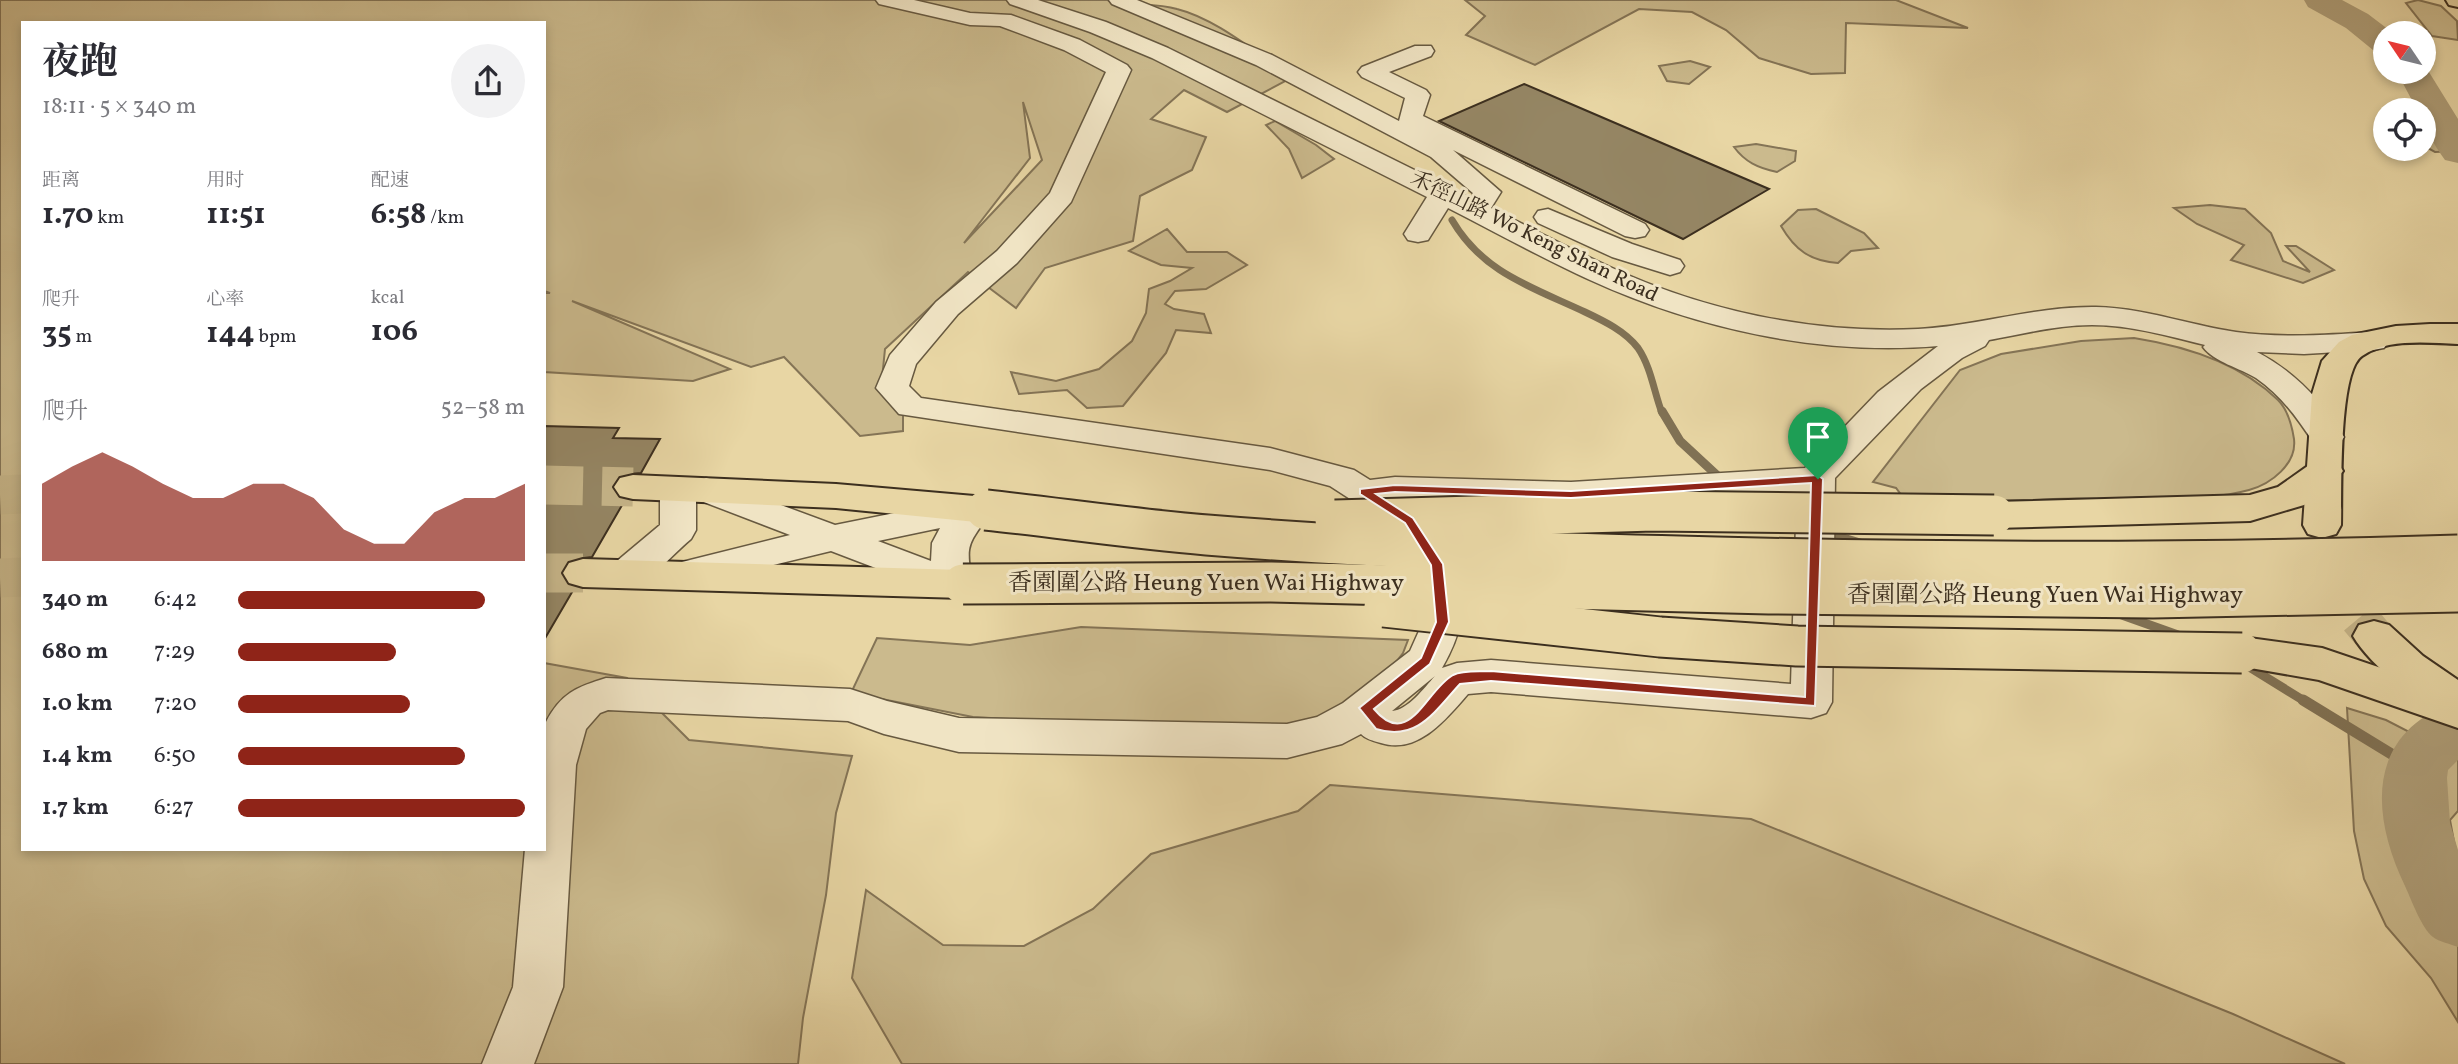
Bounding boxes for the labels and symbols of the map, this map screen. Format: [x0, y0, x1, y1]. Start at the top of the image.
north arrow [2373, 21, 2436, 84]
street label: 禾徑山路 Wo Keng Shan Road [1405, 164, 1663, 310]
pin [1788, 407, 1848, 479]
street label: 香園圍公路 Heung Yuen Wai Highway [1008, 567, 1404, 601]
street label: 香園圍公路 Heung Yuen Wai Highway [1847, 579, 2243, 613]

